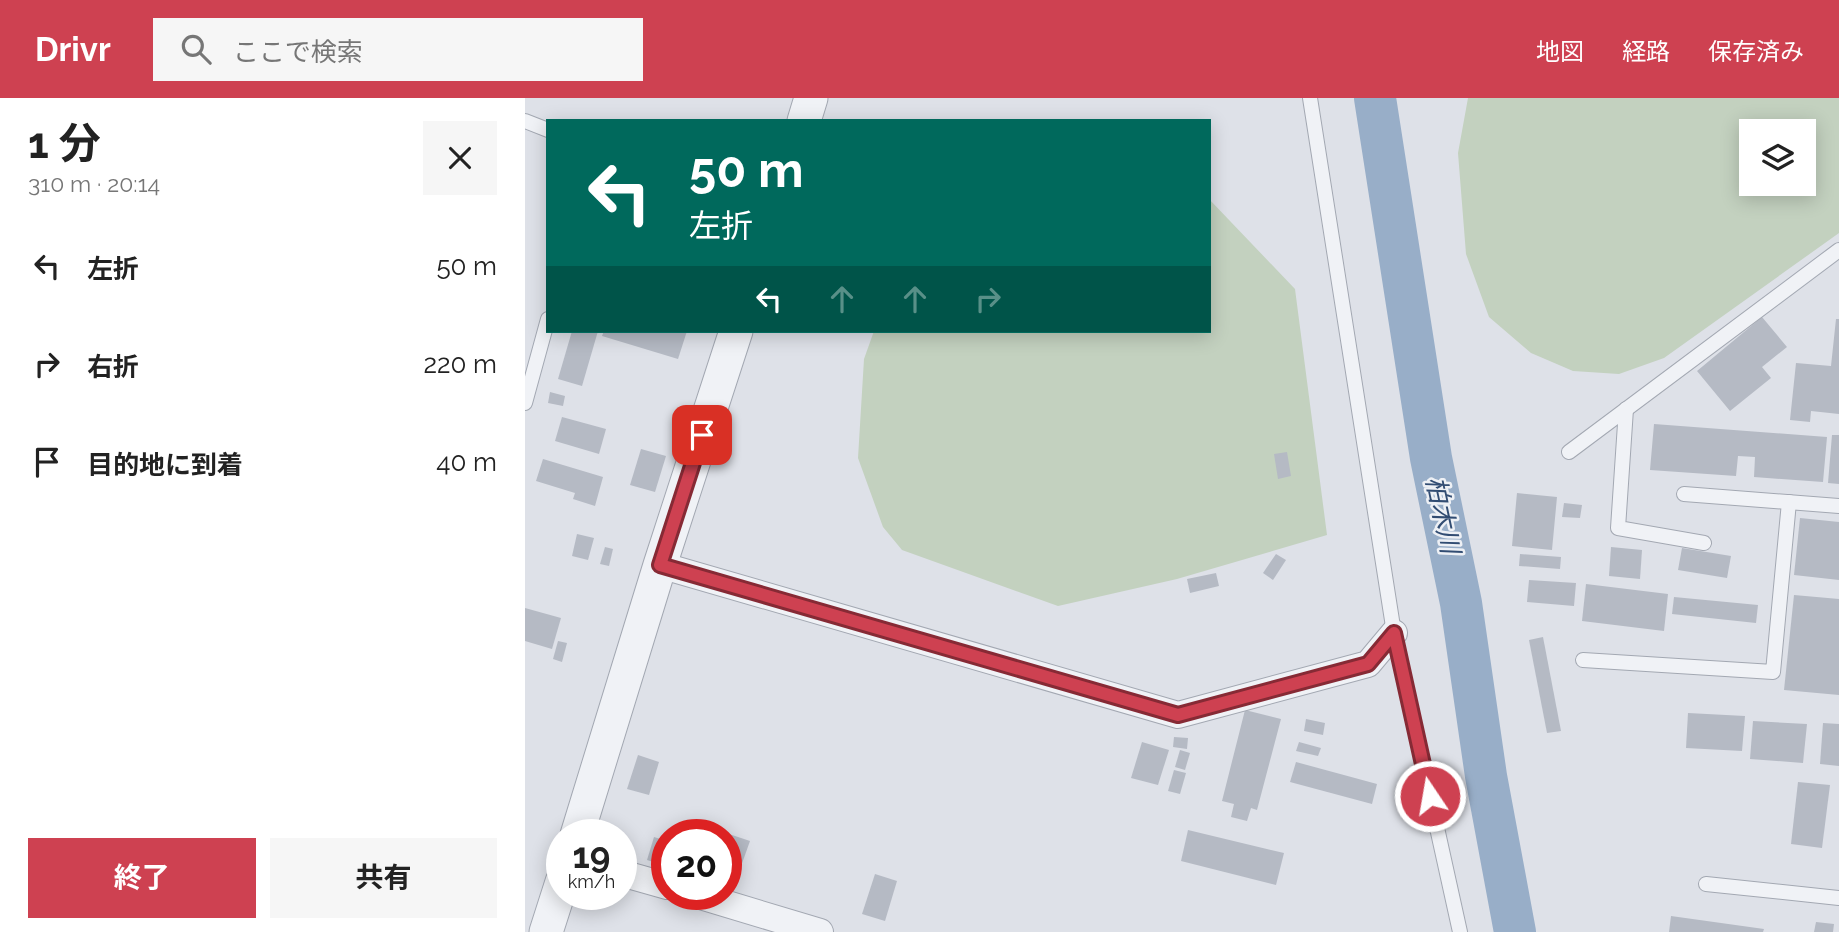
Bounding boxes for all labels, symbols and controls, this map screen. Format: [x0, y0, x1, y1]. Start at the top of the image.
search box [153, 18, 643, 81]
text: Drivr [35, 30, 111, 69]
icon: search [177, 30, 215, 68]
text: ここで検索 [233, 37, 363, 67]
text: 地図 [1536, 37, 1584, 66]
text: 経路 [1622, 37, 1670, 66]
text: 保存済み [1708, 37, 1804, 66]
text: 1 分 [28, 119, 101, 168]
map controls [1739, 119, 1816, 196]
button: layers [1739, 119, 1816, 196]
button: close [423, 121, 497, 195]
text: 50 m [689, 141, 804, 198]
icon: left [574, 147, 665, 238]
text: 310 m · 20:14 [28, 170, 160, 197]
text: 左折 [689, 207, 753, 244]
icon: left [28, 247, 66, 285]
text: 50 m [436, 251, 497, 281]
text: 左折 [87, 254, 139, 284]
icon: left [750, 280, 788, 318]
icon: ahead [823, 280, 861, 318]
icon: ahead [896, 280, 934, 318]
icon: right [969, 280, 1007, 318]
icon: right [28, 345, 66, 383]
text: 220 m [423, 349, 497, 379]
text: 右折 [87, 352, 139, 382]
pin [672, 405, 732, 465]
icon: arrive [683, 416, 721, 454]
icon: arrive [28, 443, 66, 481]
text: 40 m [436, 447, 497, 477]
text: 目的地に到着 [87, 450, 243, 480]
water label: 柏木川 [1420, 474, 1466, 559]
position arrow [1393, 759, 1467, 833]
speed limit sign: 20 [651, 819, 742, 910]
text: 19 [573, 835, 610, 876]
button: 終了 [28, 838, 256, 918]
button: 共有 [270, 838, 497, 918]
text: km/h [568, 871, 615, 892]

